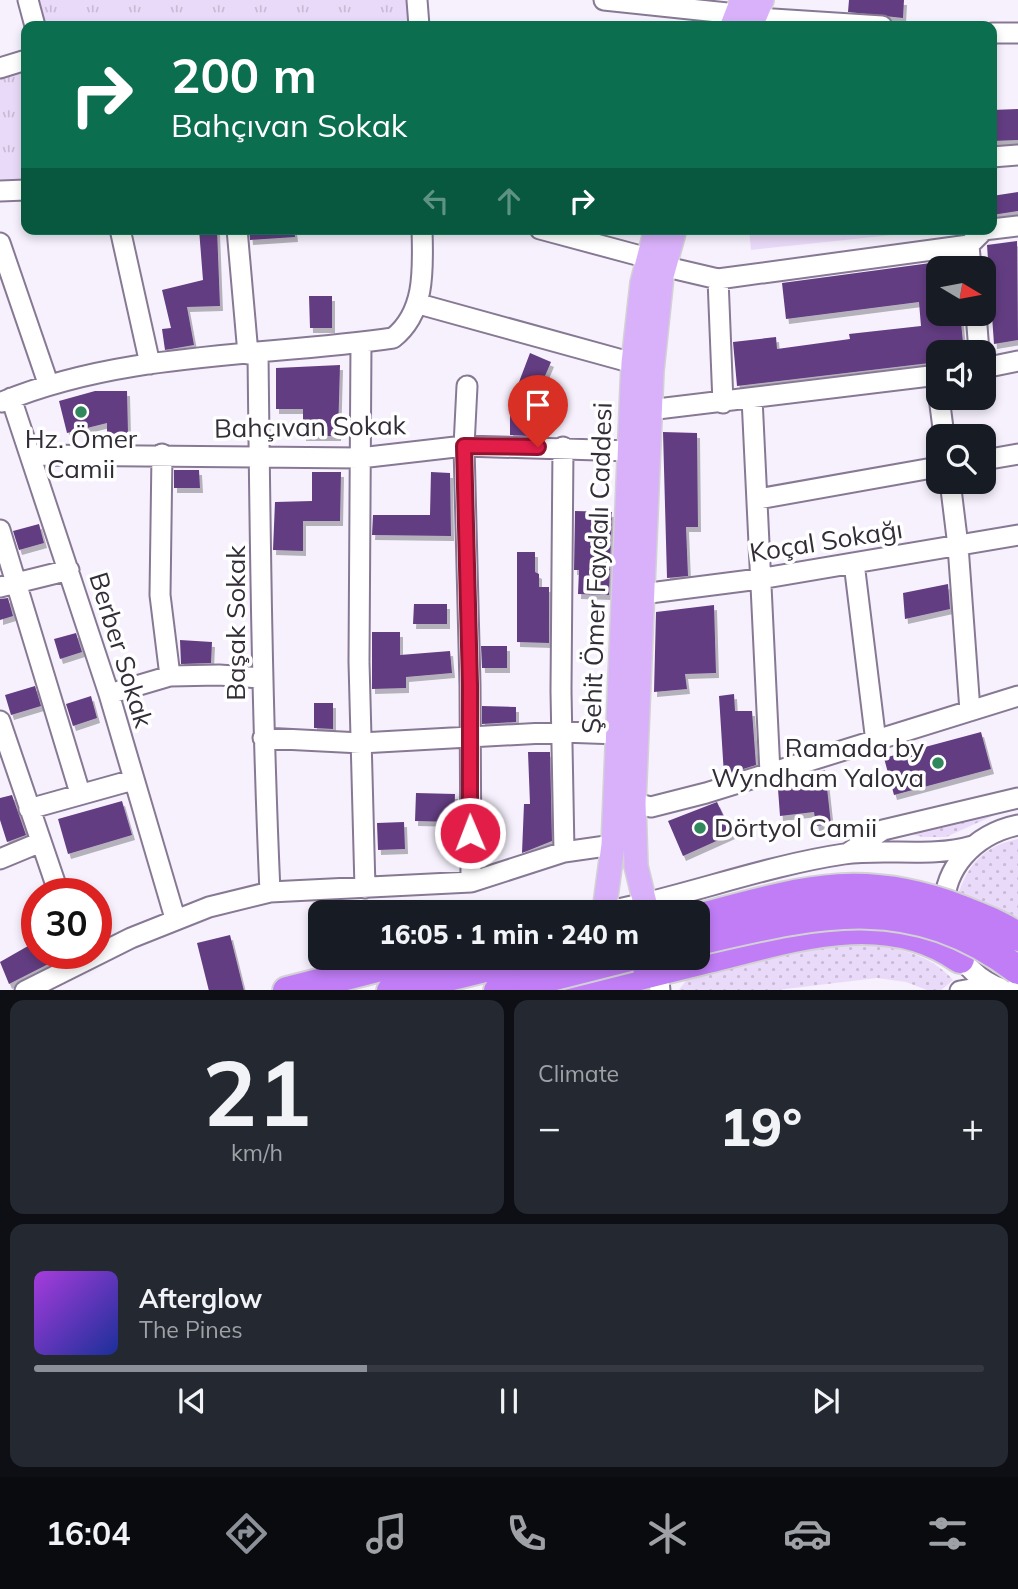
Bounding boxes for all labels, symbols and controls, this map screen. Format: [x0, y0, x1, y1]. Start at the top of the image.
text: 200 m [171, 44, 317, 105]
icon: right [56, 49, 147, 140]
text: Bahçıvan Sokak [171, 105, 407, 145]
icon: left [417, 182, 455, 220]
icon: ahead [490, 182, 528, 220]
icon: right [563, 182, 601, 220]
north arrow [926, 256, 996, 326]
map controls [926, 256, 996, 494]
button: sound [926, 340, 996, 410]
pin [508, 375, 568, 447]
icon: arrive [519, 386, 557, 424]
street label: Şehit Ömer Faydalı Caddesi [574, 402, 619, 734]
marker: Hz. Ömer Camii [73, 404, 89, 420]
street label: Bahçıvan Sokak [214, 408, 407, 445]
place label: Hz. Ömer Camii [25, 422, 138, 485]
button: search [926, 424, 996, 494]
street label: Koçal Sokağı [747, 512, 905, 569]
street label: Başak Sokak [219, 545, 252, 701]
street label: Berber Sokak [82, 568, 161, 732]
place label: Ramada by Wyndham Yalova [711, 731, 924, 794]
marker: Ramada by Wyndham Yalova [930, 755, 946, 771]
position arrow [433, 796, 507, 870]
place label: Dörtyol Camii [714, 811, 877, 844]
marker: Dörtyol Camii [692, 820, 708, 836]
speed limit sign: 30 [21, 878, 112, 969]
text: 16:05 · 1 min · 240 m [379, 918, 639, 951]
text: 21 [202, 1035, 312, 1149]
text: Climate [538, 1059, 619, 1088]
text: 19° [720, 1094, 802, 1159]
text: − [538, 1103, 561, 1151]
text: + [961, 1103, 984, 1151]
text: km/h [231, 1138, 283, 1167]
text: Afterglow [139, 1282, 262, 1315]
text: The Pines [139, 1315, 243, 1344]
icon: previous [173, 1382, 211, 1420]
icon: pause [490, 1382, 528, 1420]
icon: next [807, 1382, 845, 1420]
icon: directions [222, 1509, 271, 1558]
icon: music [362, 1509, 411, 1558]
icon: phone [502, 1509, 551, 1558]
icon: climate [643, 1509, 692, 1558]
icon: car [783, 1509, 832, 1558]
icon: filters [923, 1509, 972, 1558]
text: 16:04 [46, 1513, 130, 1553]

